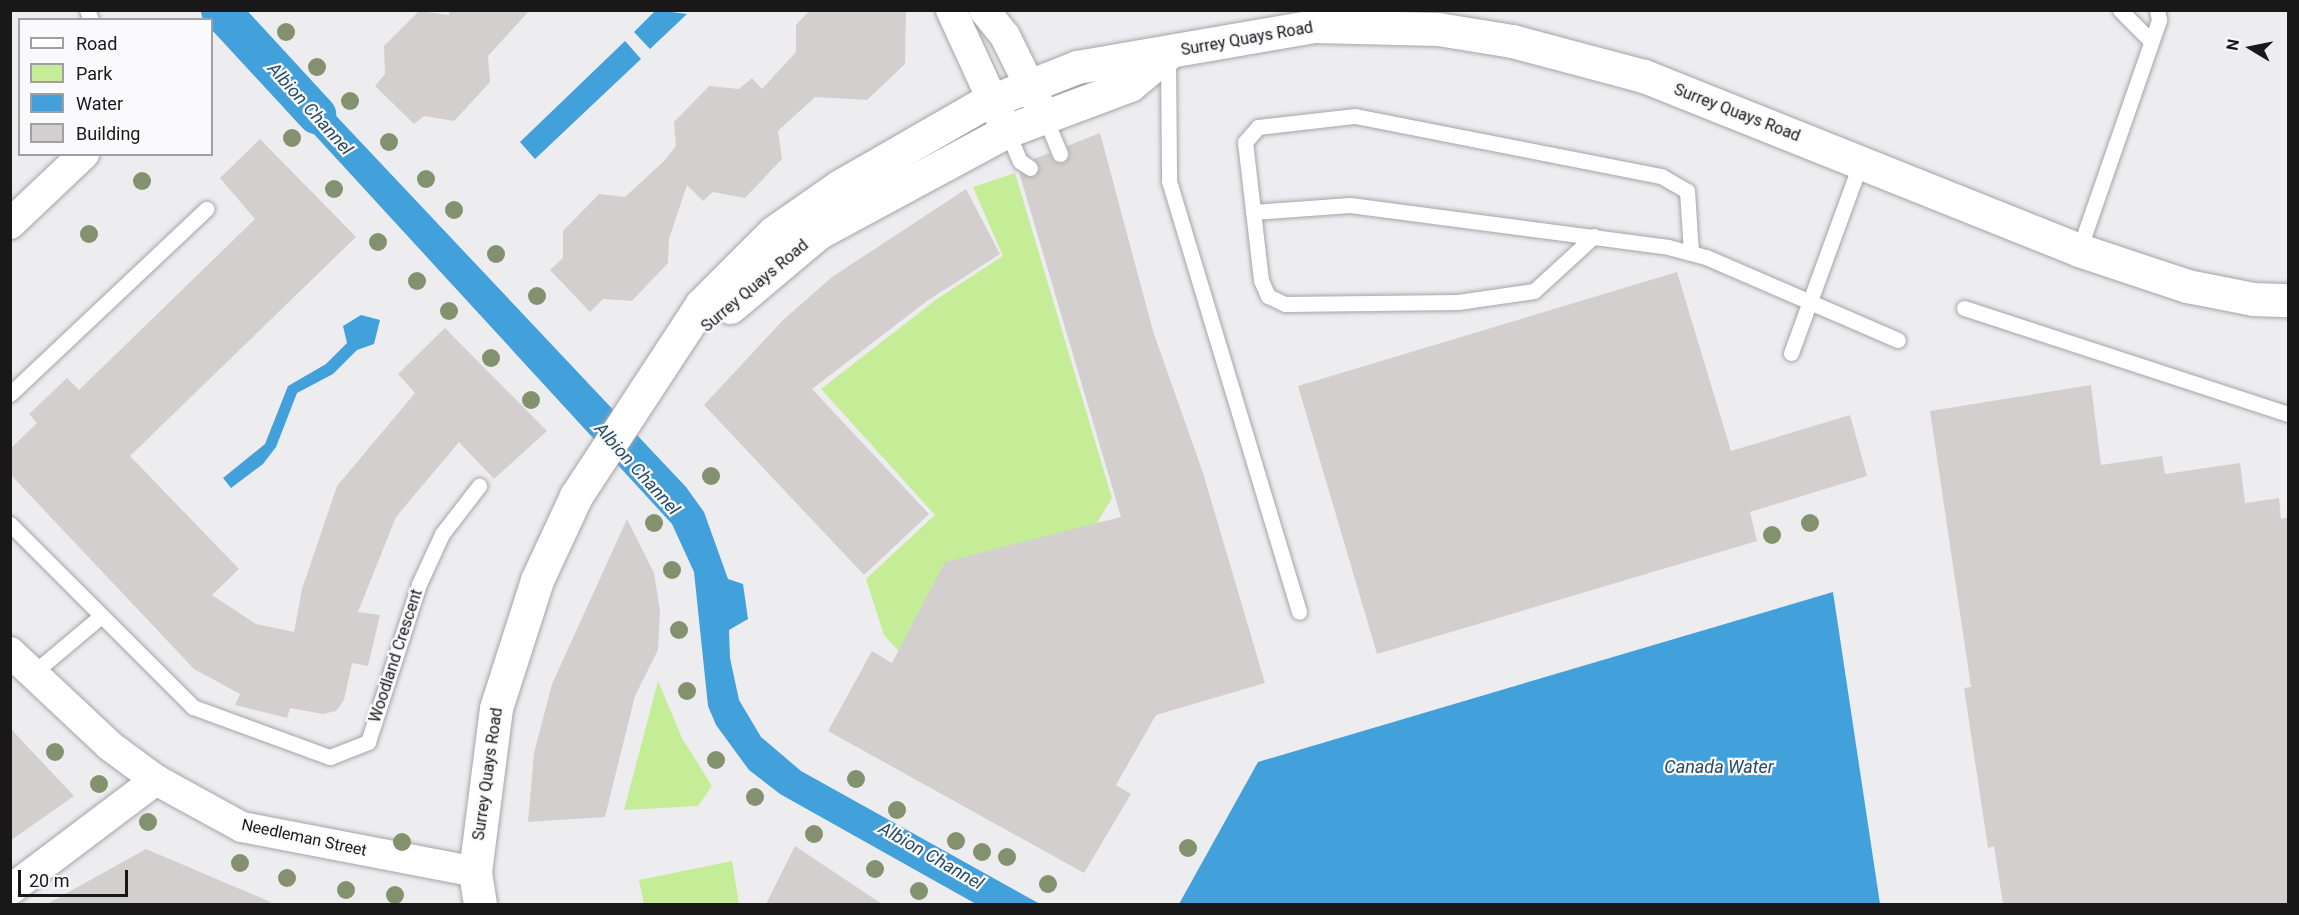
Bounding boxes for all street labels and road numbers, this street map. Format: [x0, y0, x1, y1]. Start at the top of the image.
street label: Surrey Quays Road [1179, 18, 1315, 60]
street label: Surrey Quays Road [1671, 80, 1803, 146]
street label: Surrey Quays Road [698, 236, 812, 336]
street label: Woodland Crescent [365, 587, 427, 725]
street label: Surrey Quays Road [469, 706, 507, 842]
street label: Needleman Street [240, 815, 368, 861]

